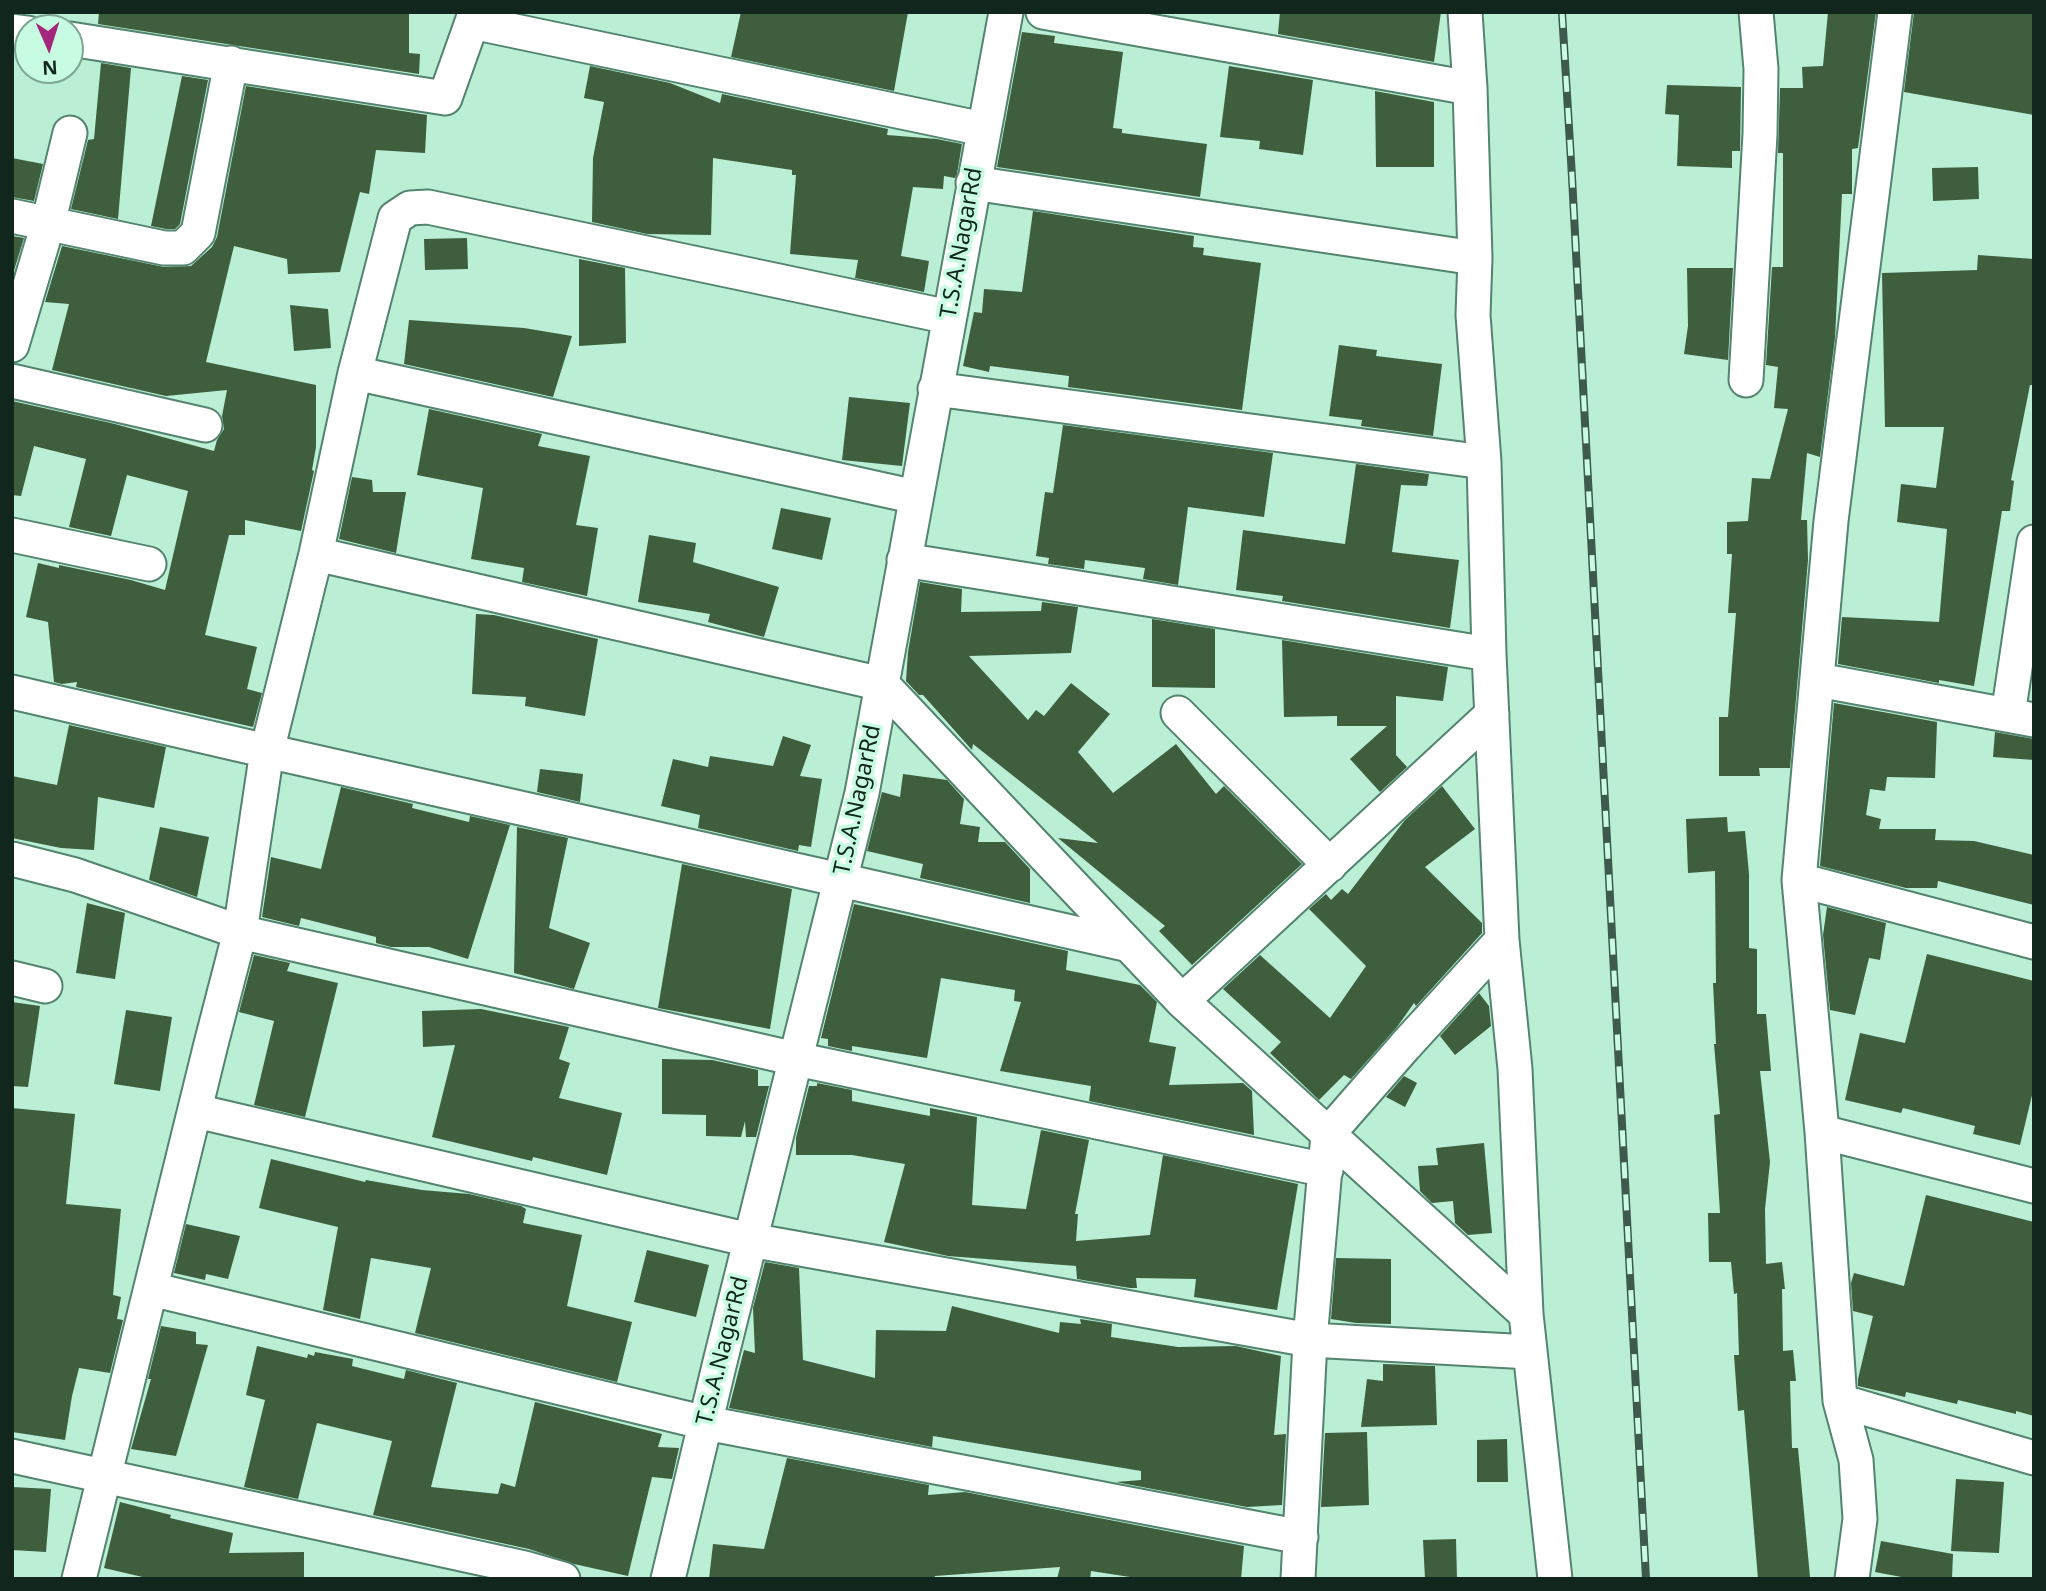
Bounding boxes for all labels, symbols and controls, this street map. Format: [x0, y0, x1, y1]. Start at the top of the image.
north arrow [14, 14, 84, 84]
text: N [42, 55, 58, 81]
street label: T.S.A.NagarRd [935, 165, 989, 321]
street label: T.S.A.NagarRd [829, 722, 887, 878]
street label: T.S.A.NagarRd [691, 1274, 755, 1428]

